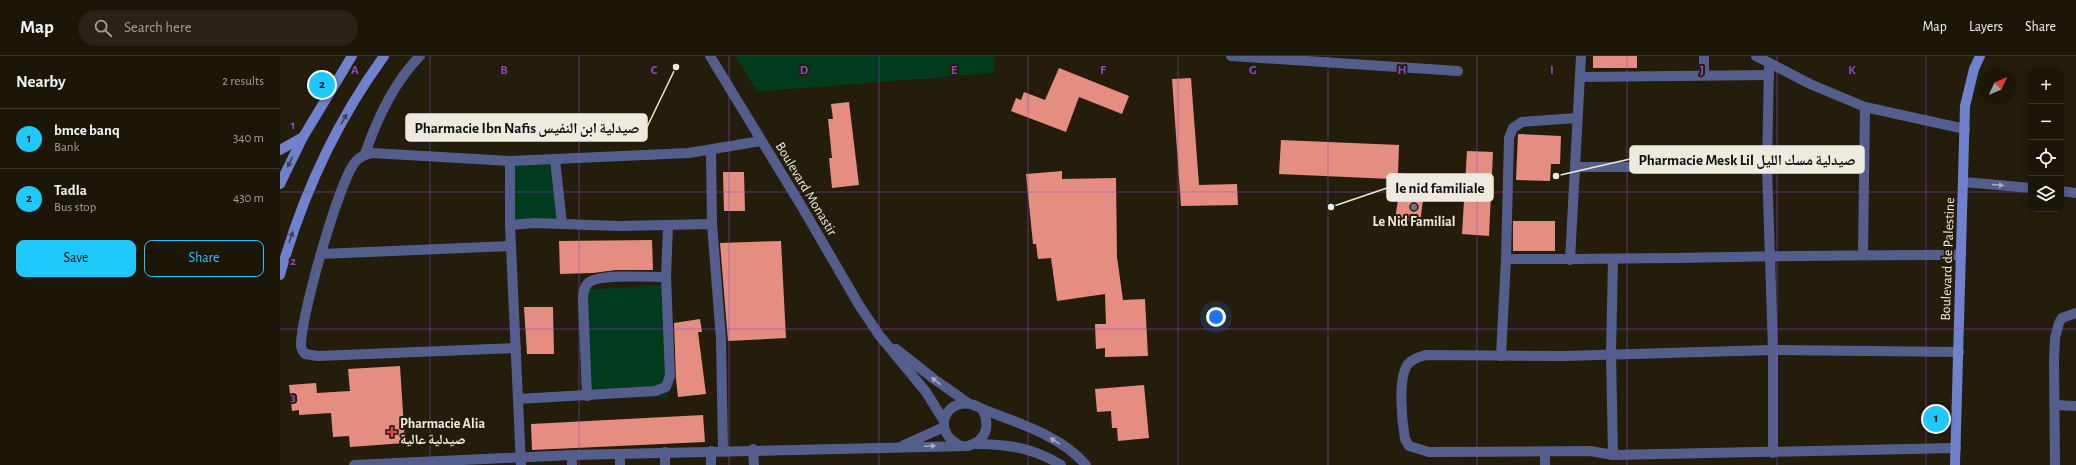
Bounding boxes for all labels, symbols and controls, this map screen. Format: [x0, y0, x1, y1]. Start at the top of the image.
search box [78, 10, 358, 46]
icon: search [92, 17, 114, 39]
text: Map [20, 18, 54, 37]
text: Search here [124, 20, 192, 35]
text: Map [1922, 20, 1947, 34]
text: Layers [1969, 20, 2003, 34]
text: Share [2025, 20, 2056, 34]
text: A [351, 64, 359, 77]
text: B [500, 64, 508, 77]
text: C [651, 64, 658, 77]
text: D [800, 64, 809, 77]
text: E [951, 64, 958, 77]
text: F [1100, 64, 1107, 77]
text: G [1249, 64, 1257, 77]
text: H [1397, 64, 1407, 77]
text: I [1550, 64, 1554, 77]
text: J [1700, 64, 1704, 77]
text: K [1848, 64, 1856, 77]
north arrow [1980, 68, 2016, 104]
map controls [2028, 68, 2064, 212]
button: + [2028, 68, 2064, 104]
pin: 2 [309, 70, 335, 100]
text: Nearby [16, 73, 66, 90]
text: 2 results [222, 75, 264, 88]
button: − [2028, 104, 2064, 140]
one-way arrow [340, 113, 347, 125]
callout: Pharmacie Ibn Nafis صيدلية ابن النفيس [406, 114, 647, 141]
text: 1 [291, 119, 295, 132]
text: Pharmacie Ibn Nafis صيدلية ابن النفيس [414, 121, 640, 137]
text: bmce banq [54, 123, 120, 138]
text: 1 [27, 132, 31, 145]
text: 340 m [233, 132, 264, 145]
street label: Boulevard Monastir [773, 140, 840, 239]
button: locate [2028, 140, 2064, 176]
text: Bank [54, 141, 80, 154]
callout: Pharmacie Mesk Lil صيدلية مسك الليل [1630, 146, 1864, 173]
text: Pharmacie Mesk Lil صيدلية مسك الليل [1638, 153, 1856, 169]
one-way arrow [287, 156, 293, 168]
callout: le nid familiale [1387, 174, 1493, 201]
button: layers [2028, 176, 2064, 212]
text: le nid familiale [1395, 181, 1485, 196]
one-way arrow [1992, 181, 2004, 188]
text: Tadla [54, 183, 87, 198]
text: 2 [26, 192, 32, 205]
text: 430 m [233, 192, 264, 205]
street label: Boulevard de Palestine [1939, 197, 1957, 321]
text: Bus stop [54, 201, 96, 214]
marker: Le Nid Familial [1409, 202, 1419, 212]
place label: Le Nid Familial [1373, 215, 1455, 229]
one-way arrow [288, 231, 294, 243]
button: Save [16, 240, 136, 277]
button: Share [144, 240, 264, 277]
text: 2 [290, 255, 296, 268]
your location [1206, 307, 1226, 327]
one-way arrow [931, 377, 942, 385]
text: 3 [290, 391, 296, 404]
pin: 1 [1923, 404, 1949, 434]
place label: Pharmacie Alia صيدلية عالية [400, 417, 485, 447]
marker: Pharmacie Alia صيدلية عالية [387, 427, 397, 437]
one-way arrow [1050, 437, 1060, 445]
one-way arrow [924, 443, 937, 449]

